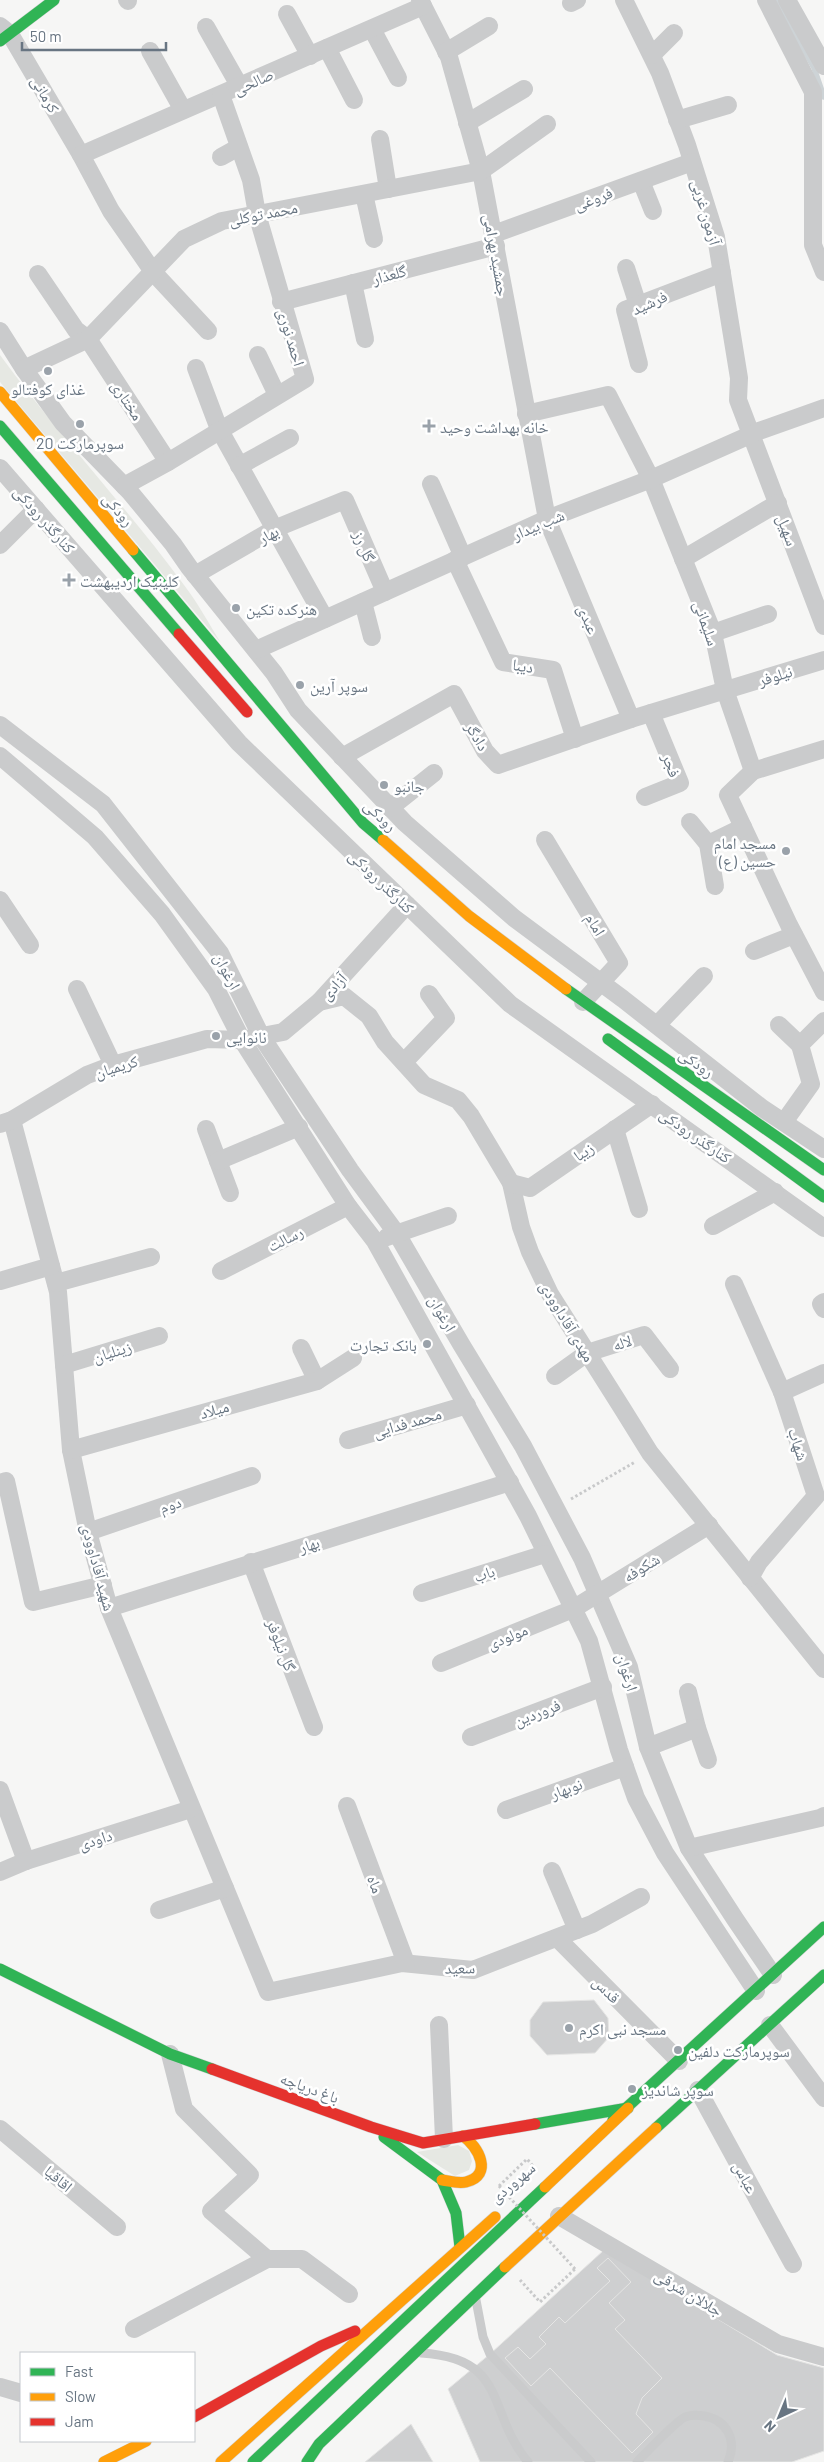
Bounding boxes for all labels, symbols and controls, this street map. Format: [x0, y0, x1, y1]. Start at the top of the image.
scale bar [22, 20, 166, 52]
text: 50 m [30, 27, 62, 45]
street label: صالحی [230, 64, 277, 100]
street label: کرمانی [26, 72, 64, 117]
street label: آزمون غربی [687, 177, 726, 248]
street label: فروغی [571, 182, 616, 216]
street label: محمد توکلی [227, 197, 299, 231]
street label: جمشید بهرامی [478, 212, 514, 298]
street label: گلعذار [369, 260, 409, 289]
street label: فرشید [628, 286, 670, 319]
street label: احمد نوری [272, 306, 310, 369]
marker: غذای کوفتالو [42, 365, 54, 377]
street label: مختاری [106, 376, 148, 425]
place label: غذای کوفتالو [11, 379, 85, 400]
place label: خانه بهداشت وحید [440, 417, 549, 437]
marker: سوپرمارکت 20 [74, 418, 86, 430]
marker: خانه بهداشت وحید [422, 419, 436, 433]
place label: سوپرمارکت 20 [36, 433, 124, 453]
street label: کنارگذر رودکی [9, 481, 80, 558]
street label: رودکی [98, 488, 138, 531]
street label: شب بیدار [508, 505, 567, 545]
street label: سهیل [772, 512, 802, 549]
street label: بهار [254, 521, 282, 549]
street label: گل رز [348, 527, 380, 565]
place label: کلینیک اردیبهشت [80, 571, 179, 591]
marker: کلینیک اردیبهشت [62, 573, 76, 587]
street label: سلیمانی [689, 598, 724, 649]
place label: هنرکده تکین [246, 599, 317, 620]
street label: عبدی [573, 601, 604, 637]
marker: هنرکده تکین [230, 602, 242, 614]
street label: دیبا [511, 654, 535, 677]
street label: نیلوفر [755, 661, 795, 690]
place label: سوپر آرین [310, 676, 368, 697]
marker: سوپر آرین [294, 679, 306, 691]
street label: دادگر [461, 717, 494, 754]
street label: فجر [658, 750, 685, 780]
place label: جانبو [394, 776, 425, 796]
marker: جانبو [378, 779, 390, 791]
street label: رودکی [359, 795, 401, 836]
place label: مسجد امام حسین (ع) [714, 833, 776, 872]
street label: کنارگذر رودکی [344, 845, 419, 918]
marker: مسجد امام حسین (ع) [780, 845, 792, 857]
street label: امام [580, 909, 610, 940]
street label: ارغوان [209, 949, 245, 994]
street label: آزادی [316, 968, 352, 1005]
place label: نانوایی [226, 1027, 267, 1048]
marker: نانوایی [210, 1030, 222, 1042]
street label: رودکی [675, 1043, 718, 1082]
street label: کریمیان [92, 1050, 141, 1083]
street label: کنارگذر رودکی [655, 1103, 736, 1168]
street label: زیبا [569, 1137, 597, 1165]
street label: رسالت [264, 1221, 306, 1256]
street label: مهدی آقاداوودی [535, 1277, 599, 1366]
street label: ارغوان [423, 1291, 461, 1336]
street label: لاله [610, 1330, 634, 1354]
place label: بانک تجارت [350, 1335, 417, 1355]
street label: زینلیان [90, 1336, 134, 1368]
marker: بانک تجارت [421, 1338, 433, 1350]
street label: میلاد [197, 1396, 231, 1422]
street label: محمد فدایی [371, 1403, 444, 1443]
street label: شهاب [784, 1425, 813, 1463]
street label: دوم [157, 1491, 184, 1518]
street label: شهید آقاداوودی [76, 1521, 120, 1613]
street label: بهار [295, 1532, 322, 1557]
street label: شکوفه [619, 1549, 663, 1586]
street label: باب [471, 1561, 497, 1586]
street label: گل نیلوفر [261, 1615, 301, 1675]
street label: مولودی [484, 1619, 531, 1655]
street label: ارغوان [611, 1651, 643, 1694]
street label: فروردین [511, 1694, 564, 1731]
street label: نوبهار [546, 1773, 585, 1804]
street label: داودی [76, 1825, 115, 1855]
street label: ماه [364, 1872, 388, 1896]
street label: سعید [445, 1957, 475, 1977]
street label: قدس [588, 1971, 625, 2008]
place label: مسجد نبی اکرم [579, 2019, 666, 2040]
marker: مسجد نبی اکرم [563, 2022, 575, 2034]
place label: سوپرمارکت دلفین [688, 2041, 790, 2062]
marker: سوپرمارکت دلفین [672, 2044, 684, 2056]
street label: باغ دریاچه [277, 2068, 342, 2108]
place label: سوپر شاندیز [641, 2080, 714, 2100]
marker: سوپر شاندیز [626, 2083, 638, 2095]
street label: سهروردی [485, 2158, 540, 2208]
street label: عباس [728, 2158, 762, 2197]
street label: اقاقیا [41, 2161, 77, 2195]
street label: جلالان شرقی [651, 2264, 726, 2321]
legend [20, 2352, 195, 2442]
text: Fast [65, 2362, 93, 2380]
text: Slow [65, 2387, 96, 2405]
north arrow [754, 2392, 804, 2442]
text: Jam [65, 2412, 94, 2430]
text: N [760, 2417, 779, 2436]

